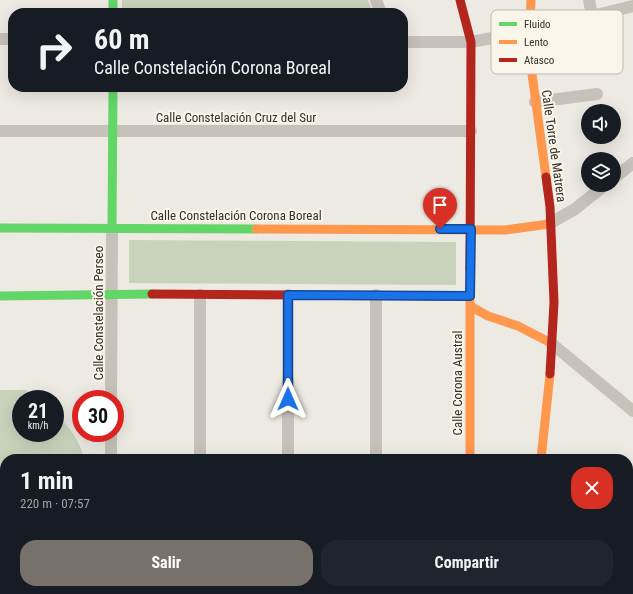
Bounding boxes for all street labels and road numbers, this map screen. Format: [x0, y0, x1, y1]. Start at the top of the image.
street label: Calle Torre de Matrera [539, 89, 569, 203]
street label: Calle Constelación Cruz del Sur [156, 110, 316, 125]
street label: Calle Constelación Corona Boreal [150, 208, 322, 223]
street label: Calle Constelación Perseo [91, 246, 106, 380]
street label: Calle Corona Austral [450, 331, 465, 435]

